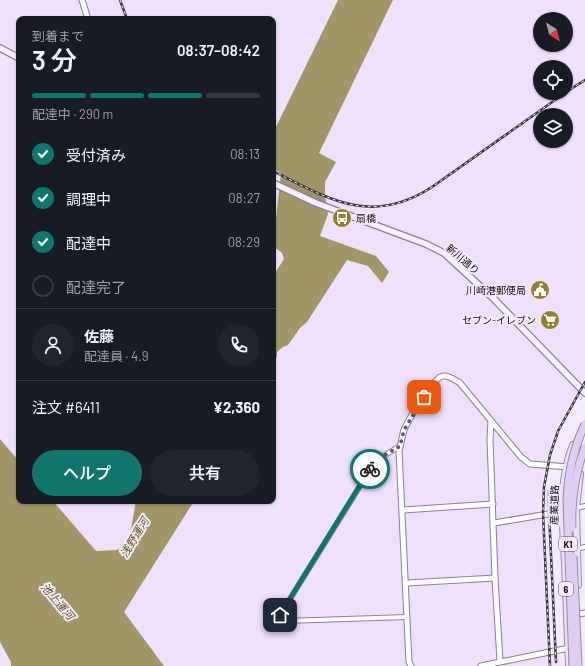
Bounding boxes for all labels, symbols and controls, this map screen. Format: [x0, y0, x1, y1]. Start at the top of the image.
north arrow [533, 12, 573, 52]
map controls [533, 12, 573, 148]
text: 到着まで [32, 28, 84, 44]
text: 08:37–08:42 [177, 41, 260, 59]
text: 3 分 [32, 44, 77, 75]
button: locate [533, 60, 573, 100]
text: 配達中 · 290 m [32, 106, 113, 122]
button: layers [533, 108, 573, 148]
icon: check [32, 143, 54, 165]
text: 受付済み [66, 146, 126, 164]
text: 08:13 [230, 146, 260, 162]
icon: check [32, 187, 54, 209]
text: 調理中 [66, 190, 111, 208]
text: 08:27 [228, 190, 260, 206]
bus stop icon: 扇橋 [331, 207, 353, 229]
place label: 扇橋 [356, 212, 376, 224]
icon: check [32, 231, 54, 253]
text: 配達中 [66, 234, 111, 252]
text: 08:29 [228, 234, 260, 250]
street label: 新川通り [444, 241, 482, 277]
text: 配達完了 [66, 278, 126, 296]
public building icon: 川崎港郵便局 [529, 279, 551, 301]
place label: 川崎港郵便局 [466, 284, 526, 296]
supermarket icon: セブン-イレブン [539, 309, 561, 331]
place label: セブン-イレブン [462, 314, 536, 326]
button: person [32, 324, 74, 366]
button: phone [218, 324, 260, 366]
text: 佐藤 [84, 327, 114, 345]
text: 配達員 · 4.9 [84, 348, 148, 364]
pin [407, 380, 441, 414]
icon: bag [413, 386, 435, 408]
text: 注文 #6411 [32, 398, 100, 416]
text: ¥2,360 [213, 398, 260, 416]
courier [350, 449, 390, 489]
button: ヘルプ [32, 450, 142, 496]
button: 共有 [150, 450, 260, 496]
icon: bike [359, 458, 381, 480]
street label: 産業道路 [548, 485, 560, 525]
water label: 浅野運河 [117, 513, 152, 559]
road number: K1 [559, 537, 577, 551]
water label: 池上運河 [39, 580, 79, 623]
road number: 6 [559, 582, 573, 596]
pin [263, 598, 297, 632]
icon: home [269, 604, 291, 626]

